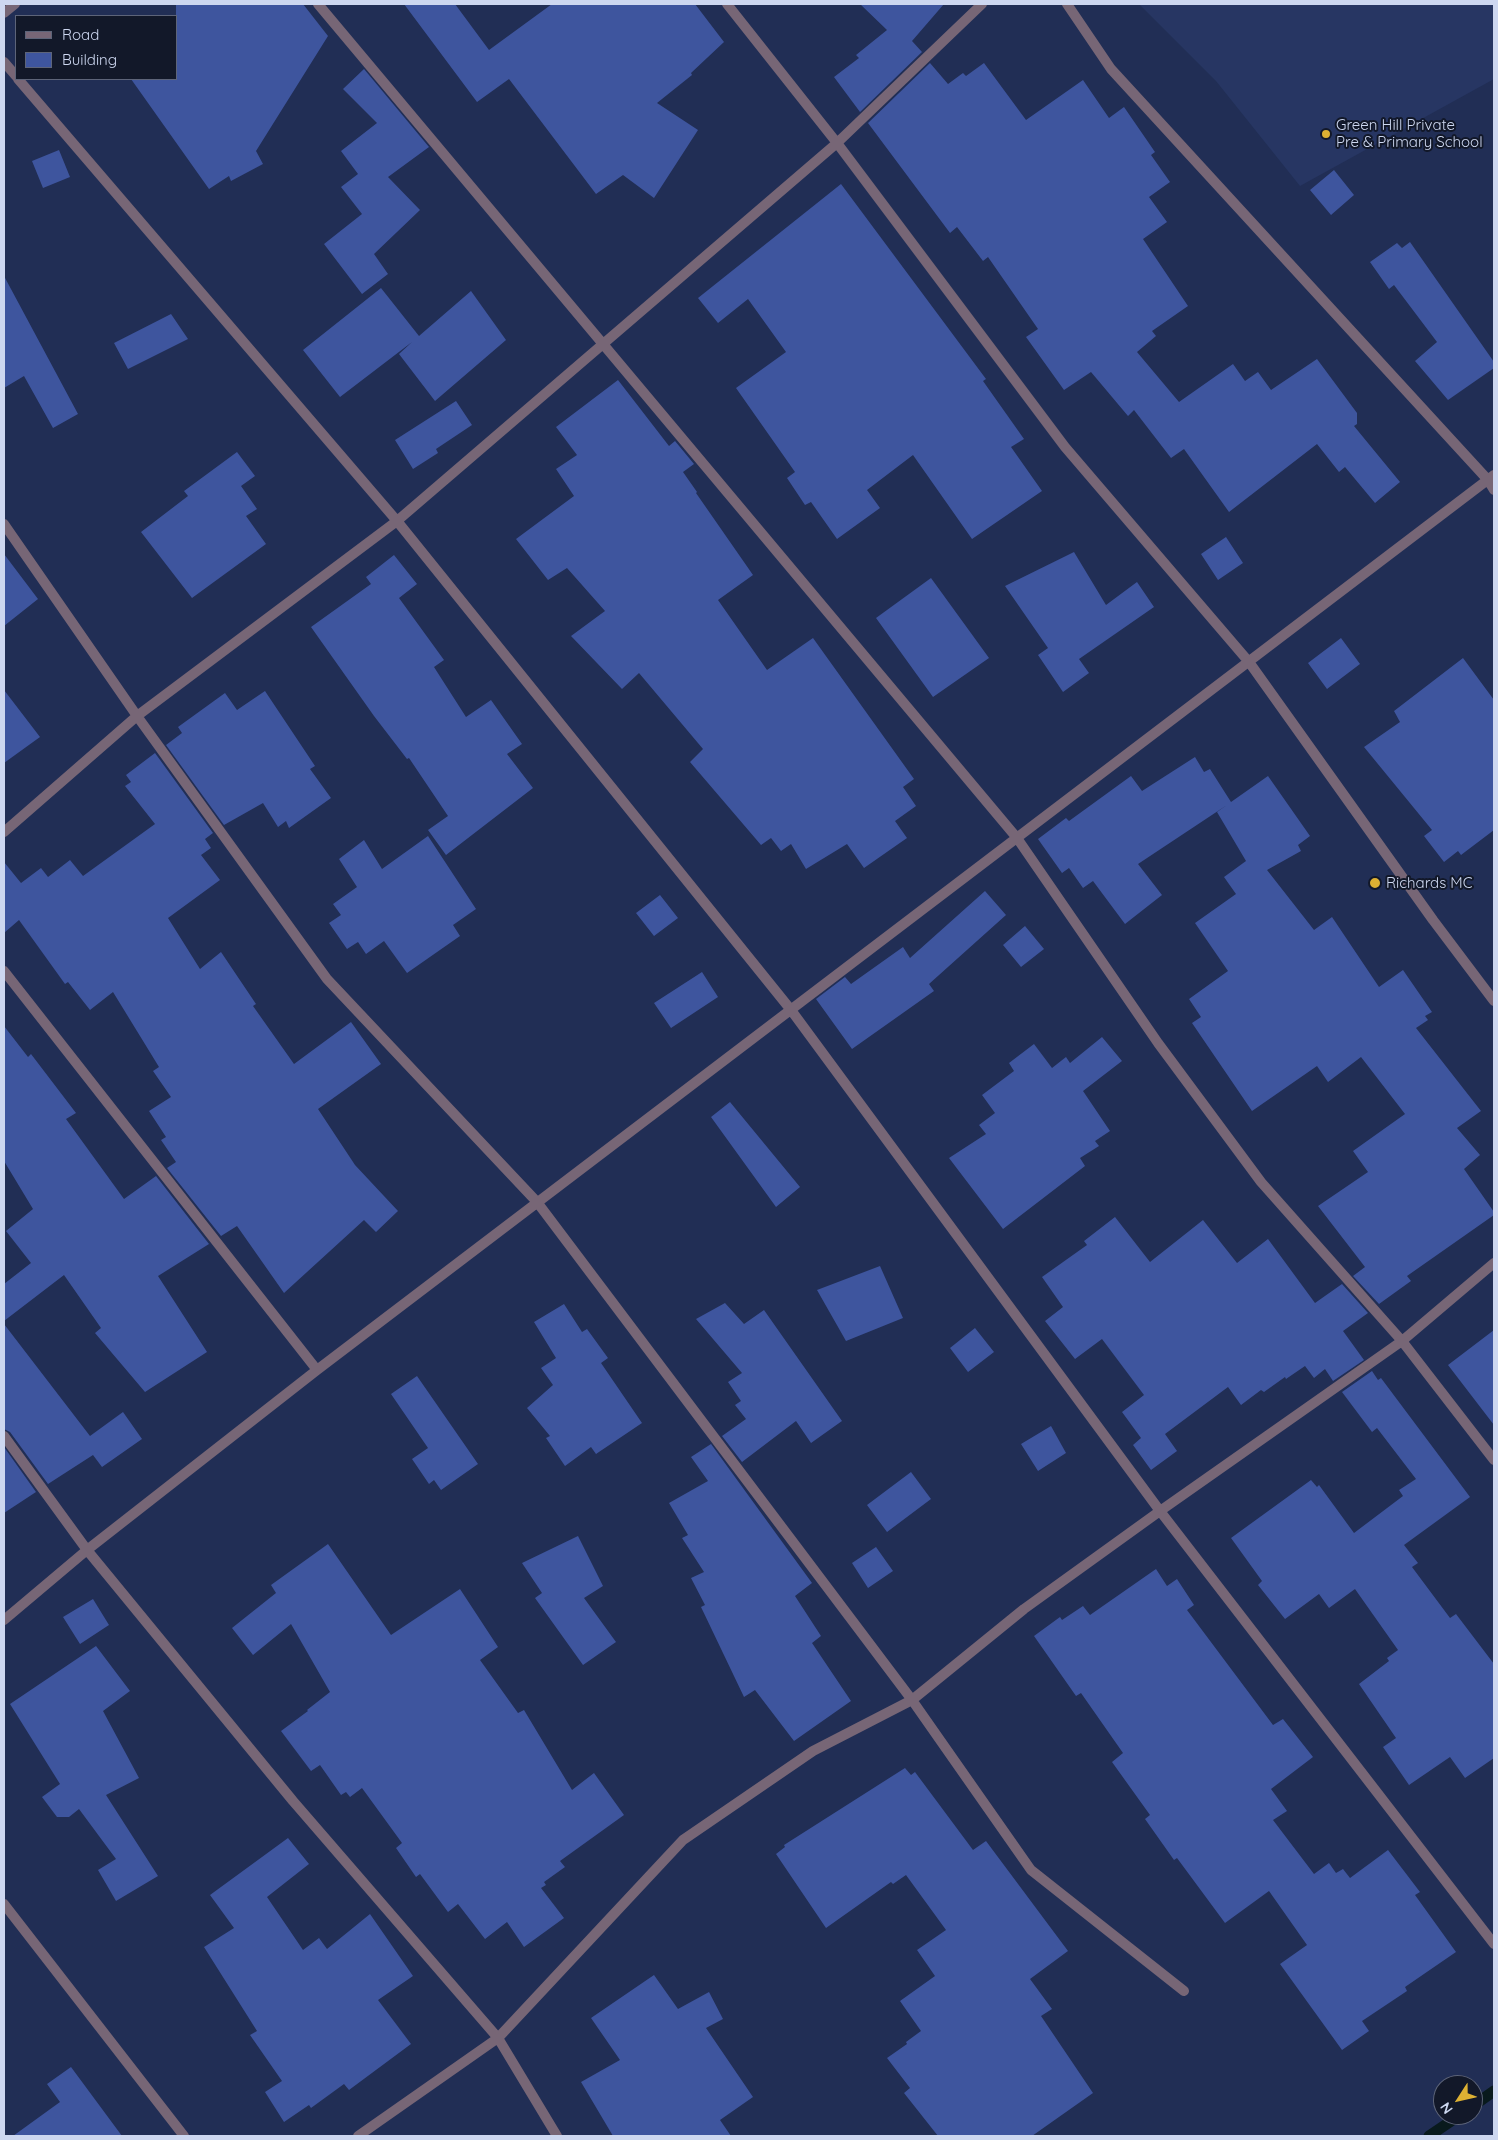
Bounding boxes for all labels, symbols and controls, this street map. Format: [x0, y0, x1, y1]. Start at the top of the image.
legend [15, 15, 178, 80]
text: Road [62, 25, 99, 44]
text: Building [62, 50, 117, 69]
place label: Green Hill Private Pre & Primary School [1336, 116, 1483, 151]
marker: Green Hill Private Pre & Primary School [1320, 128, 1332, 140]
place label: Richards MC [1386, 874, 1473, 892]
marker: Richards MC [1368, 876, 1382, 890]
north arrow [1433, 2075, 1483, 2125]
text: N [1436, 2099, 1457, 2117]

